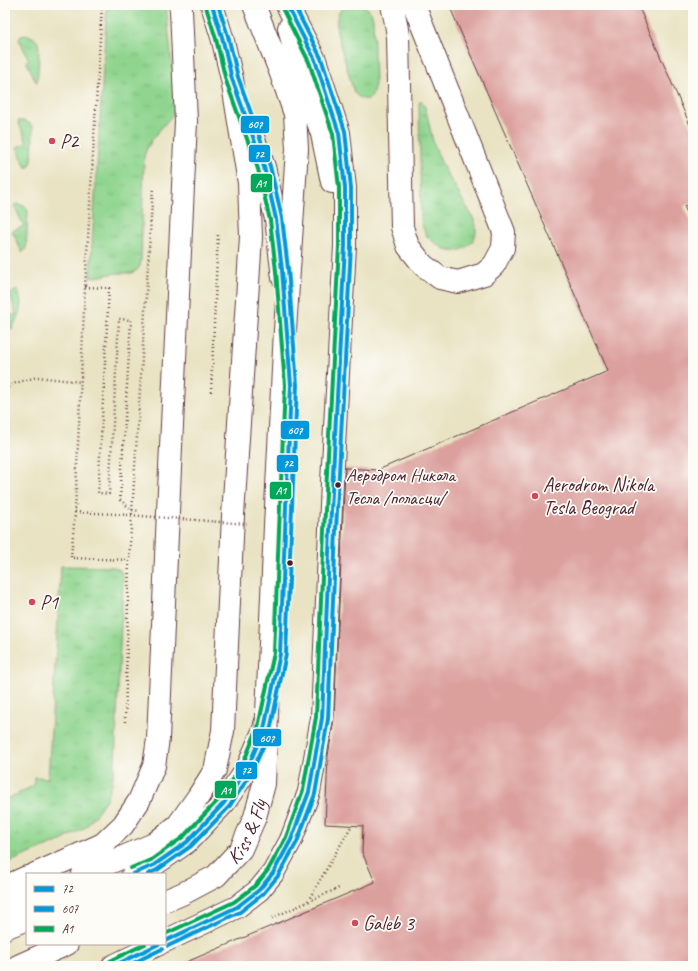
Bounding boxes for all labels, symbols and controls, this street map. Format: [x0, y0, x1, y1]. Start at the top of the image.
line badge: 607 [240, 115, 270, 134]
text: 607 [247, 117, 264, 131]
place label: P2 [60, 129, 80, 154]
marker: P2 [47, 136, 57, 146]
line badge: 72 [248, 144, 271, 163]
text: 72 [254, 147, 265, 161]
line badge: A1 [250, 173, 273, 193]
text: A1 [256, 176, 267, 190]
line badge: 607 [280, 420, 310, 440]
text: 607 [287, 423, 304, 437]
line badge: 72 [276, 454, 299, 473]
text: 72 [283, 456, 294, 470]
place label: Аеродром Никола Тесла /поласци/ [346, 463, 457, 510]
place label: Aerodrom Nikola Tesla Beograd [543, 472, 656, 520]
marker: Аеродром Никола Тесла /поласци/ [333, 480, 343, 490]
line badge: A1 [269, 481, 292, 500]
text: A1 [276, 483, 287, 497]
marker: Aerodrom Nikola Tesla Beograd [530, 491, 540, 501]
unlabelled marker [285, 558, 295, 568]
place label: P1 [40, 590, 59, 615]
marker: P1 [27, 597, 37, 607]
line badge: 607 [252, 728, 282, 747]
text: 607 [259, 731, 276, 745]
line badge: 72 [235, 761, 258, 780]
text: 72 [241, 763, 252, 777]
line badge: A1 [214, 780, 237, 799]
text: A1 [221, 783, 232, 797]
street label: Kiss & Fly [221, 796, 272, 869]
legend [26, 873, 166, 945]
text: 72 [62, 881, 74, 897]
text: 607 [62, 901, 79, 917]
place label: Galeb 3 [363, 911, 416, 936]
marker: Galeb 3 [350, 918, 360, 928]
text: A1 [62, 921, 74, 937]

